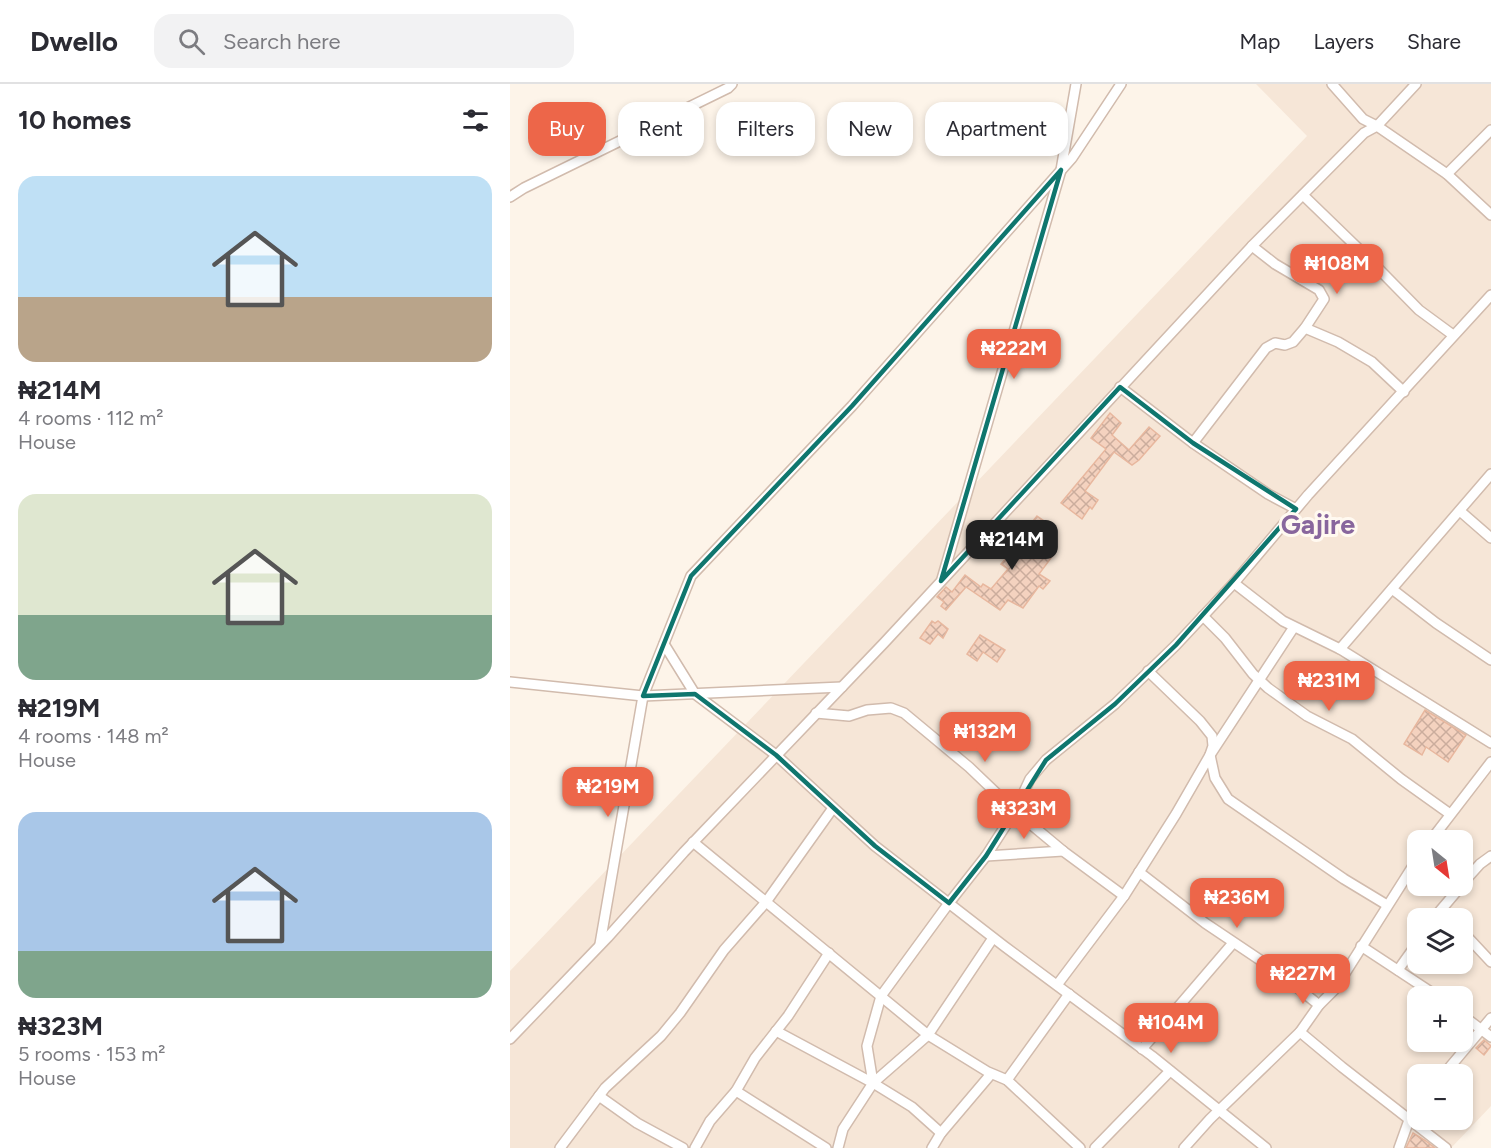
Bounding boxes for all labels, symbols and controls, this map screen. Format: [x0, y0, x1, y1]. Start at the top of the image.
search box [154, 14, 574, 68]
text: Dwello [30, 24, 118, 58]
icon: search [175, 25, 208, 58]
text: Search here [223, 28, 341, 55]
text: Map [1240, 29, 1280, 54]
text: Layers [1313, 29, 1374, 54]
text: Share [1407, 29, 1461, 54]
chip: Buy [528, 102, 606, 156]
chip: Rent [618, 102, 704, 156]
chip: Filters [716, 102, 815, 156]
chip: New [827, 102, 913, 156]
chip: Apartment [925, 102, 1068, 156]
text: 10 homes [18, 104, 131, 136]
icon: filters [459, 104, 492, 137]
icon: home [201, 215, 309, 323]
pin: ₦108M [1295, 244, 1379, 295]
text: ₦108M [1304, 251, 1370, 275]
pin: ₦222M [972, 329, 1056, 380]
text: ₦222M [981, 336, 1047, 360]
text: ₦214M [18, 374, 102, 406]
text: 4 rooms · 112 m² [18, 406, 164, 430]
text: House [18, 430, 76, 454]
district label: Gajire [1281, 508, 1355, 541]
pin: ₦214M [970, 520, 1054, 571]
text: ₦214M [980, 527, 1044, 551]
icon: home [201, 533, 309, 641]
pin: ₦231M [1287, 661, 1371, 712]
text: ₦231M [1298, 668, 1360, 692]
text: ₦219M [18, 692, 100, 724]
pin: ₦132M [943, 712, 1027, 763]
text: ₦132M [954, 719, 1016, 743]
text: 4 rooms · 148 m² [18, 724, 169, 748]
text: House [18, 748, 76, 772]
pin: ₦219M [566, 767, 650, 818]
text: ₦219M [576, 774, 640, 798]
pin: ₦323M [982, 789, 1066, 840]
text: ₦323M [991, 796, 1057, 820]
north arrow [1407, 830, 1473, 896]
map controls [1407, 830, 1473, 1130]
icon: home [201, 851, 309, 959]
pin: ₦236M [1195, 878, 1279, 929]
text: ₦236M [1204, 885, 1270, 909]
button: layers [1407, 908, 1473, 974]
pin: ₦227M [1261, 954, 1345, 1005]
text: ₦227M [1270, 961, 1336, 985]
button: + [1407, 986, 1473, 1052]
pin: ₦104M [1129, 1003, 1213, 1054]
text: ₦323M [18, 1010, 103, 1042]
text: ₦104M [1138, 1010, 1204, 1034]
text: 5 rooms · 153 m² [18, 1042, 166, 1066]
button: − [1407, 1064, 1473, 1130]
text: House [18, 1066, 76, 1090]

